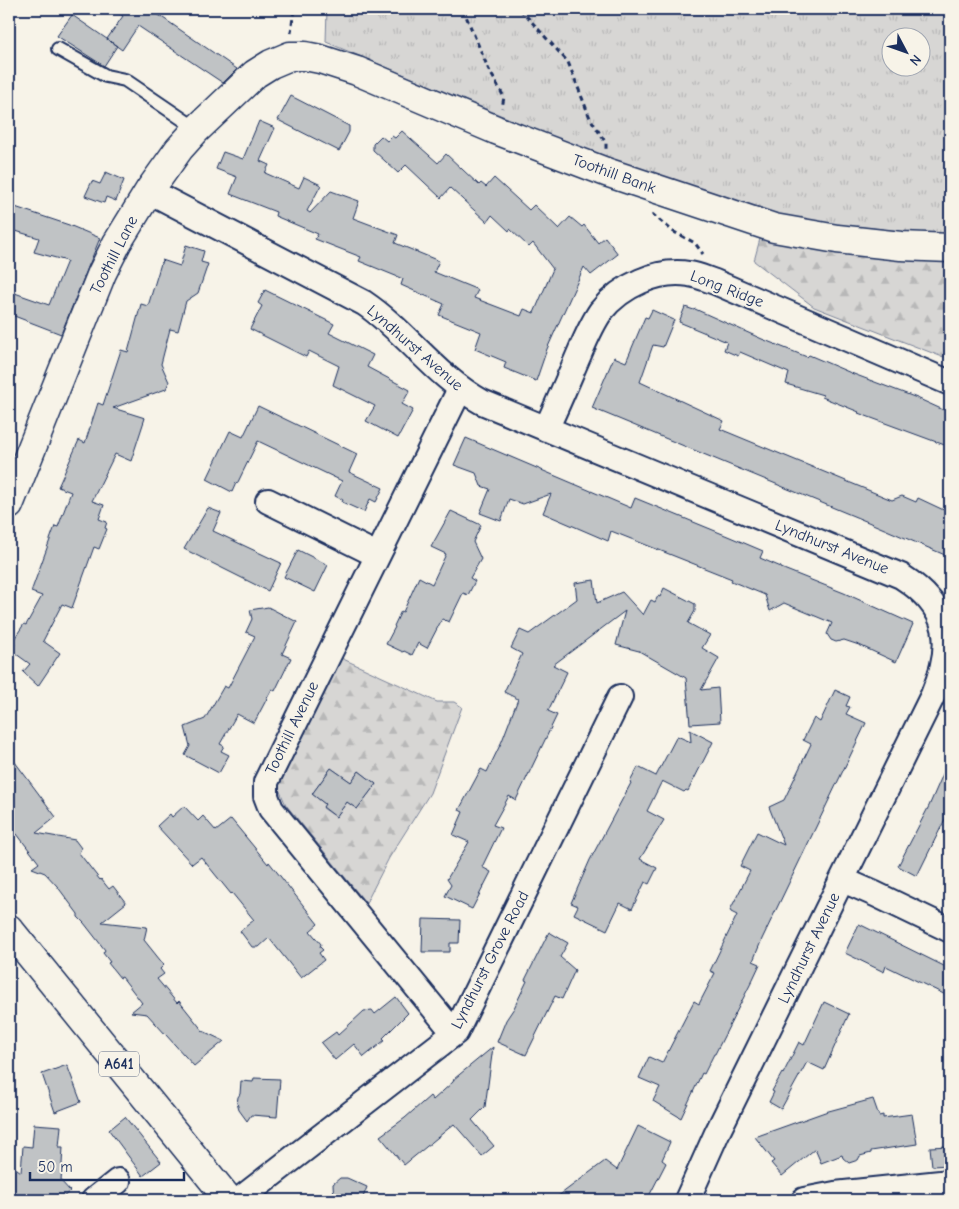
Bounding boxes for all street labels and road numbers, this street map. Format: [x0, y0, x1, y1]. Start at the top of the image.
street label: Toothill Bank [570, 151, 658, 198]
street label: Toothill Lane [87, 213, 141, 297]
street label: Long Ridge [688, 267, 766, 311]
street label: Lyndhurst Avenue [363, 302, 467, 394]
street label: Lyndhurst Avenue [773, 516, 891, 578]
street label: Toothill Avenue [262, 678, 322, 778]
street label: Lyndhurst Grove Road [447, 888, 533, 1032]
street label: Lyndhurst Avenue [774, 890, 844, 1006]
road number: A641 [99, 1052, 139, 1076]

